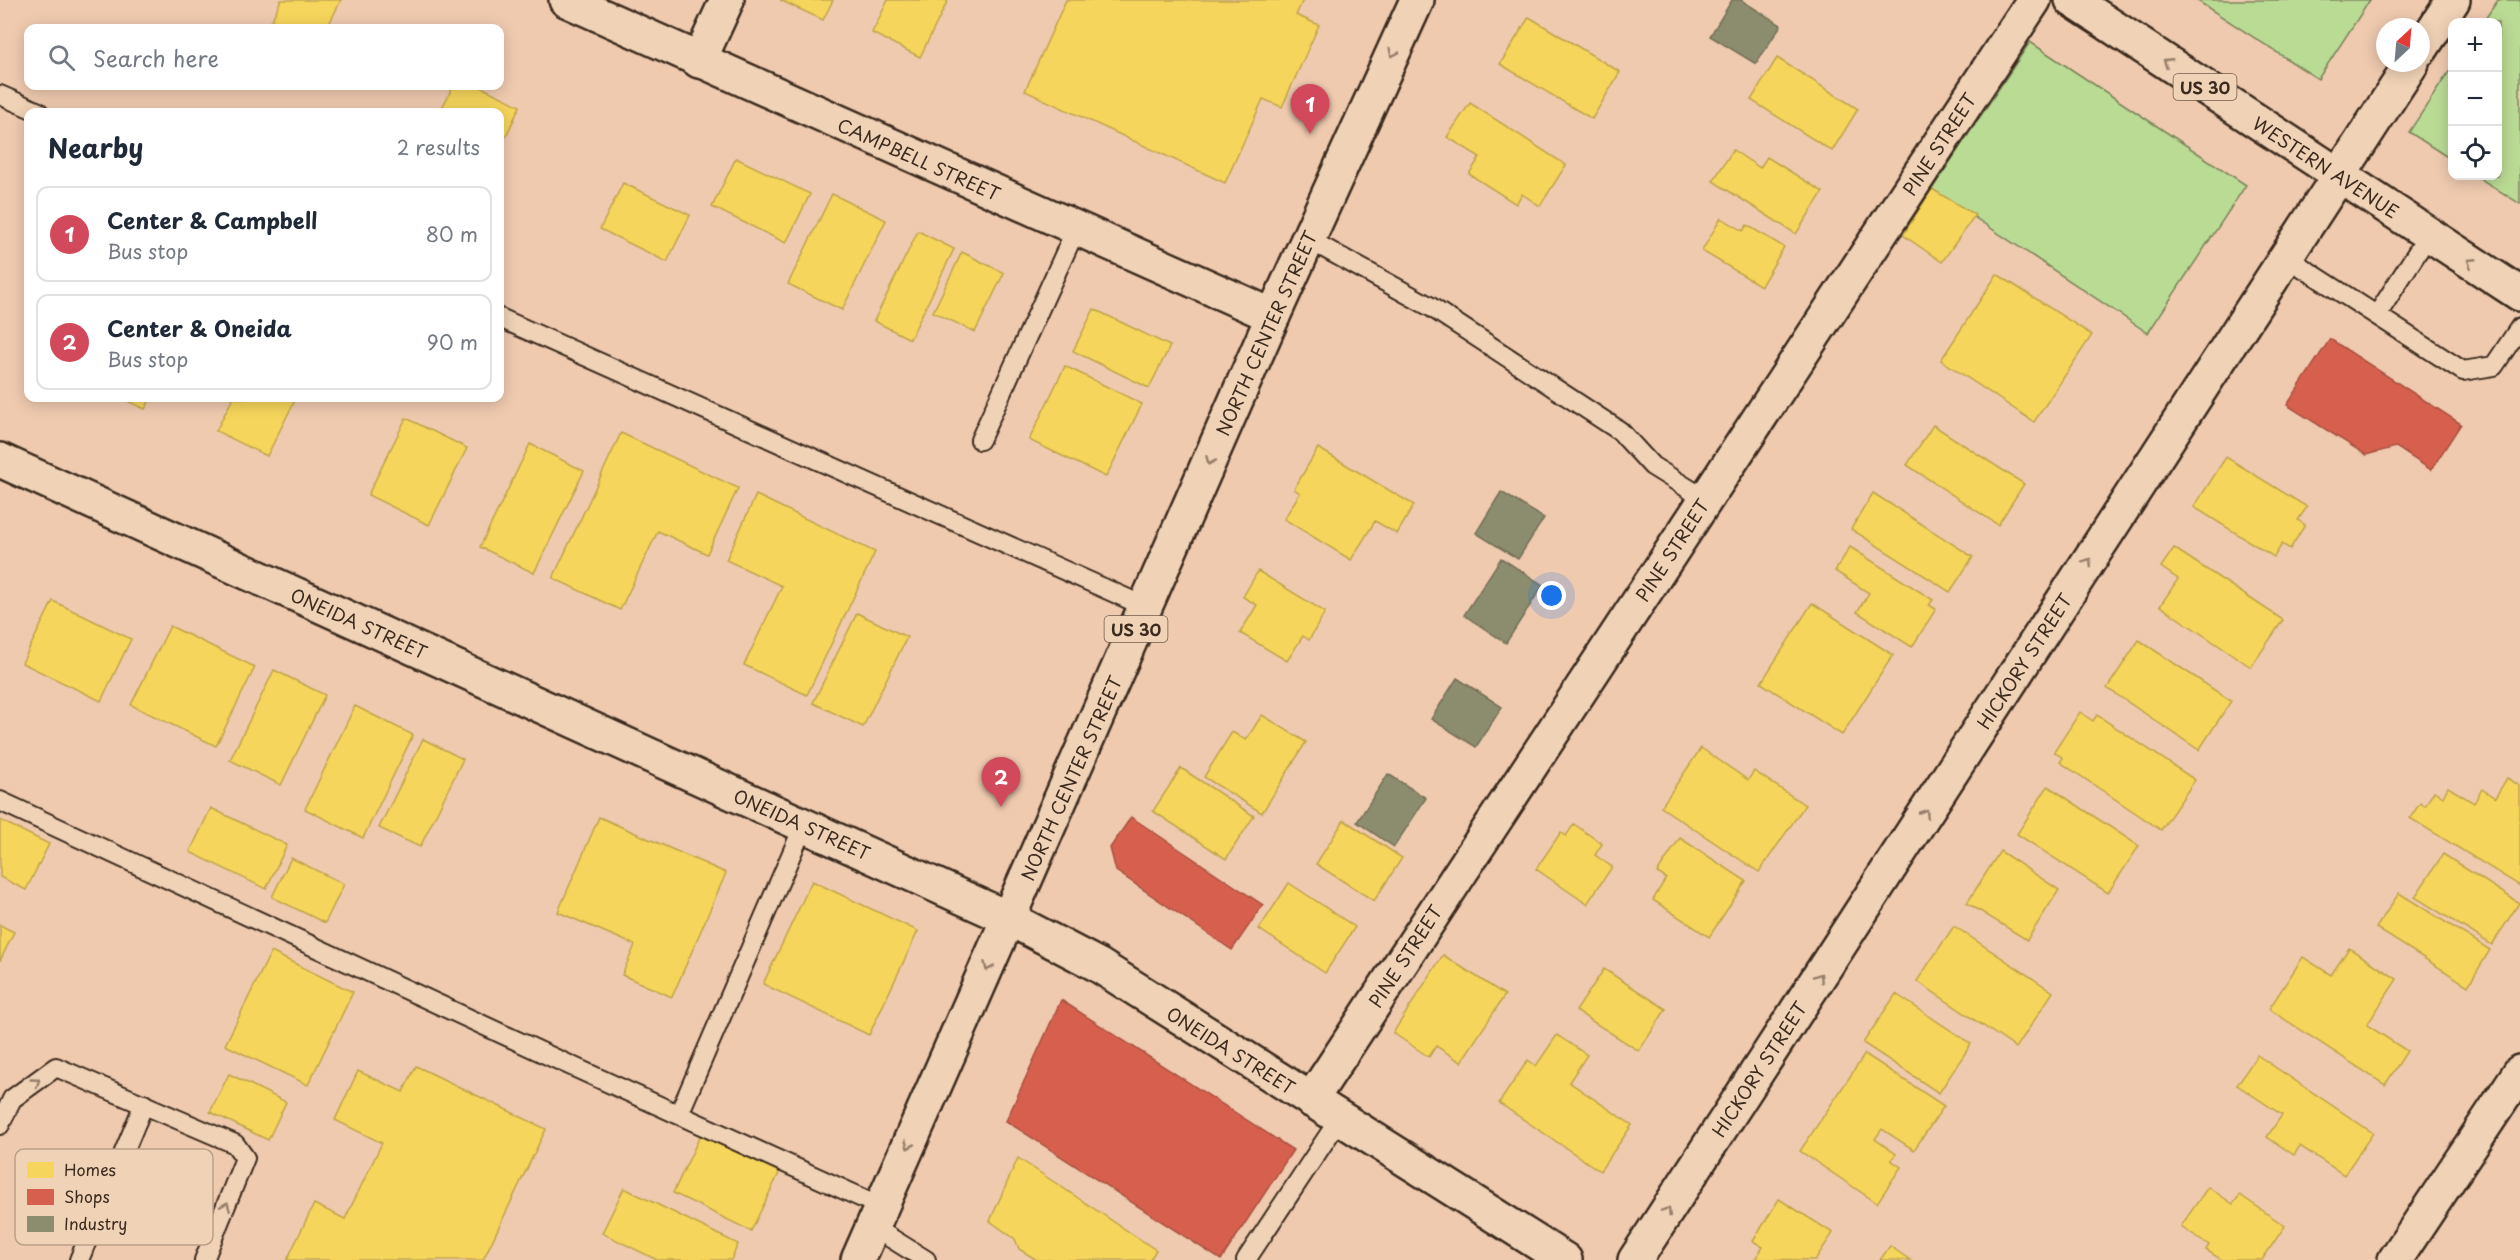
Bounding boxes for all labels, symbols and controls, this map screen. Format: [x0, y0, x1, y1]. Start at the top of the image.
north arrow [2376, 18, 2430, 72]
map controls [2448, 18, 2502, 180]
button: + [2448, 18, 2502, 72]
search box [24, 24, 504, 90]
icon: search [45, 41, 78, 74]
text: Search here [93, 41, 219, 74]
one-way arrow [1388, 47, 1400, 58]
one-way arrow [2163, 58, 2174, 69]
button: − [2448, 72, 2502, 126]
road number: US 30 [2174, 74, 2236, 100]
pin: 1 [1290, 84, 1330, 134]
street label: PINE STREET [1896, 87, 1983, 201]
street label: WESTERN AVENUE [2248, 109, 2404, 225]
street label: CAMPBELL STREET [833, 111, 1005, 207]
button: locate [2448, 126, 2502, 180]
text: Nearby [48, 128, 143, 167]
text: 2 results [397, 132, 480, 162]
text: Center & Campbell [107, 203, 317, 236]
text: 1 [65, 219, 74, 249]
text: 80 m [426, 219, 478, 249]
street label: NORTH CENTER STREET [1209, 226, 1324, 440]
text: Bus stop [107, 236, 188, 266]
one-way arrow [2467, 258, 2478, 269]
text: Center & Oneida [107, 311, 292, 344]
text: 2 [62, 327, 77, 357]
text: 90 m [427, 327, 478, 357]
text: Bus stop [107, 344, 188, 374]
one-way arrow [1205, 455, 1217, 466]
street label: PINE STREET [1629, 493, 1716, 607]
one-way arrow [2081, 557, 2092, 568]
street label: ONEIDA STREET [286, 581, 432, 665]
your location [1537, 581, 1566, 610]
street label: HICKORY STREET [1970, 587, 2078, 734]
road number: US 30 [1104, 616, 1168, 642]
street label: NORTH CENTER STREET [1014, 671, 1129, 885]
pin: 2 [982, 758, 1020, 807]
street label: ONEIDA STREET [729, 782, 875, 866]
one-way arrow [1918, 809, 1929, 820]
street label: PINE STREET [1362, 899, 1449, 1013]
one-way arrow [984, 960, 996, 971]
one-way arrow [1812, 973, 1823, 984]
street label: HICKORY STREET [1705, 995, 1813, 1142]
street label: ONEIDA STREET [1162, 1000, 1301, 1100]
one-way arrow [29, 1078, 40, 1089]
one-way arrow [904, 1138, 916, 1149]
legend [15, 1149, 213, 1245]
text: Homes [64, 1157, 116, 1181]
text: Shops [64, 1184, 110, 1208]
one-way arrow [219, 1201, 231, 1212]
one-way arrow [1660, 1207, 1671, 1218]
text: Industry [64, 1211, 127, 1235]

